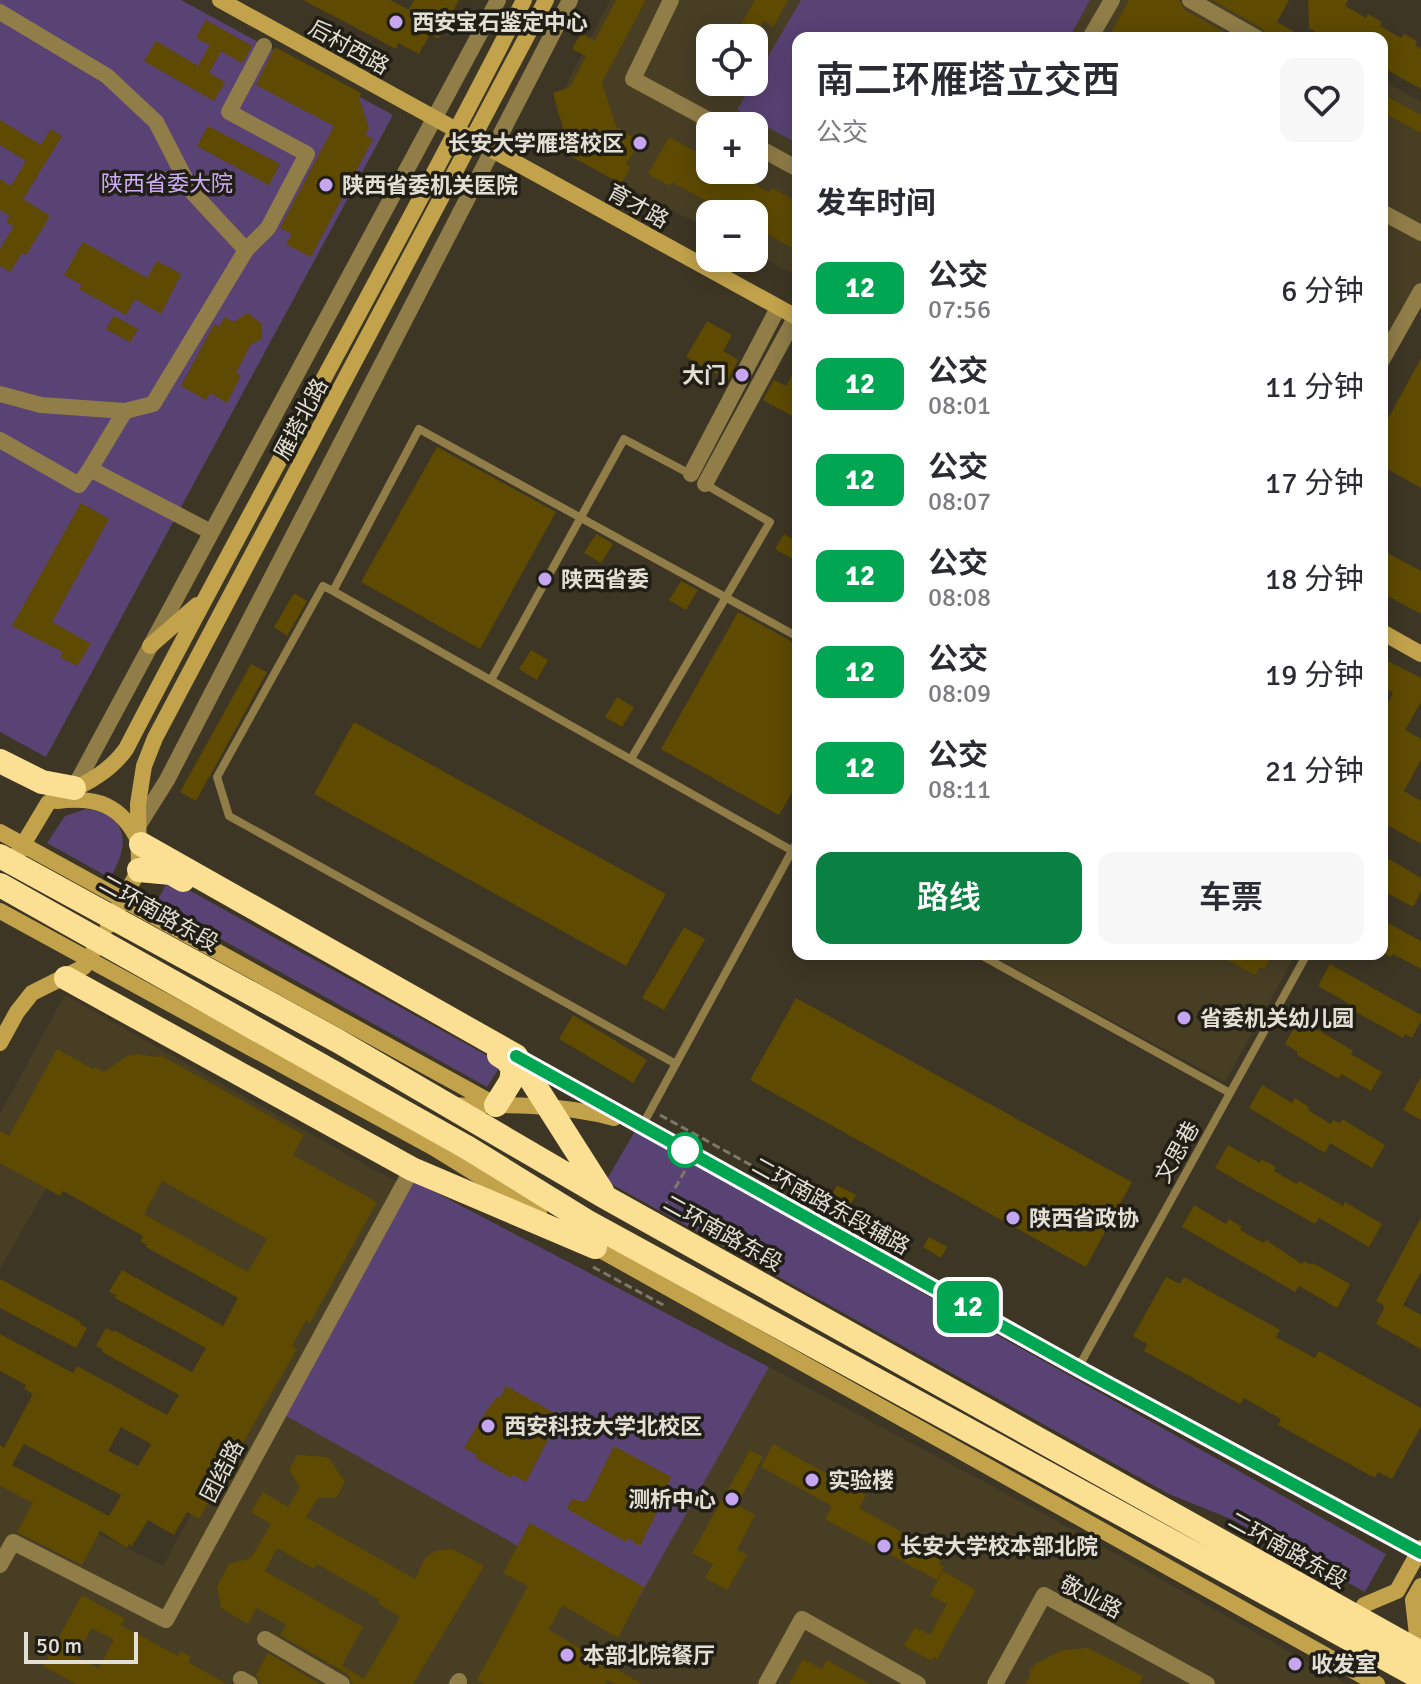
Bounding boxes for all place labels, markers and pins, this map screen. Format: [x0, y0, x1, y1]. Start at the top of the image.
place label: 西安宝石鉴定中心 [412, 9, 588, 36]
marker: 西安宝石鉴定中心 [387, 13, 405, 31]
place label: 长安大学雁塔校区 [448, 130, 624, 157]
marker: 长安大学雁塔校区 [631, 134, 649, 152]
place label: 陕西省委机关医院 [342, 172, 518, 199]
marker: 陕西省委机关医院 [317, 176, 335, 194]
place label: 大门 [682, 362, 726, 389]
marker: 大门 [733, 366, 751, 384]
place label: 陕西省委 [561, 566, 649, 593]
marker: 陕西省委 [536, 570, 554, 588]
place label: 省委机关幼儿园 [1200, 1005, 1354, 1032]
marker: 省委机关幼儿园 [1175, 1009, 1193, 1027]
unlabelled marker [668, 1133, 702, 1167]
place label: 陕西省政协 [1029, 1205, 1139, 1232]
marker: 陕西省政协 [1004, 1209, 1022, 1227]
place label: 西安科技大学北校区 [504, 1413, 702, 1440]
marker: 西安科技大学北校区 [479, 1417, 497, 1435]
place label: 实验楼 [828, 1467, 894, 1494]
marker: 实验楼 [803, 1471, 821, 1489]
place label: 测析中心 [628, 1486, 716, 1513]
marker: 测析中心 [723, 1490, 741, 1508]
place label: 长安大学校本部北院 [900, 1533, 1098, 1560]
marker: 长安大学校本部北院 [875, 1537, 893, 1555]
place label: 本部北院餐厅 [583, 1642, 715, 1669]
marker: 本部北院餐厅 [558, 1646, 576, 1664]
place label: 收发室 [1311, 1651, 1377, 1678]
marker: 收发室 [1286, 1655, 1304, 1673]

